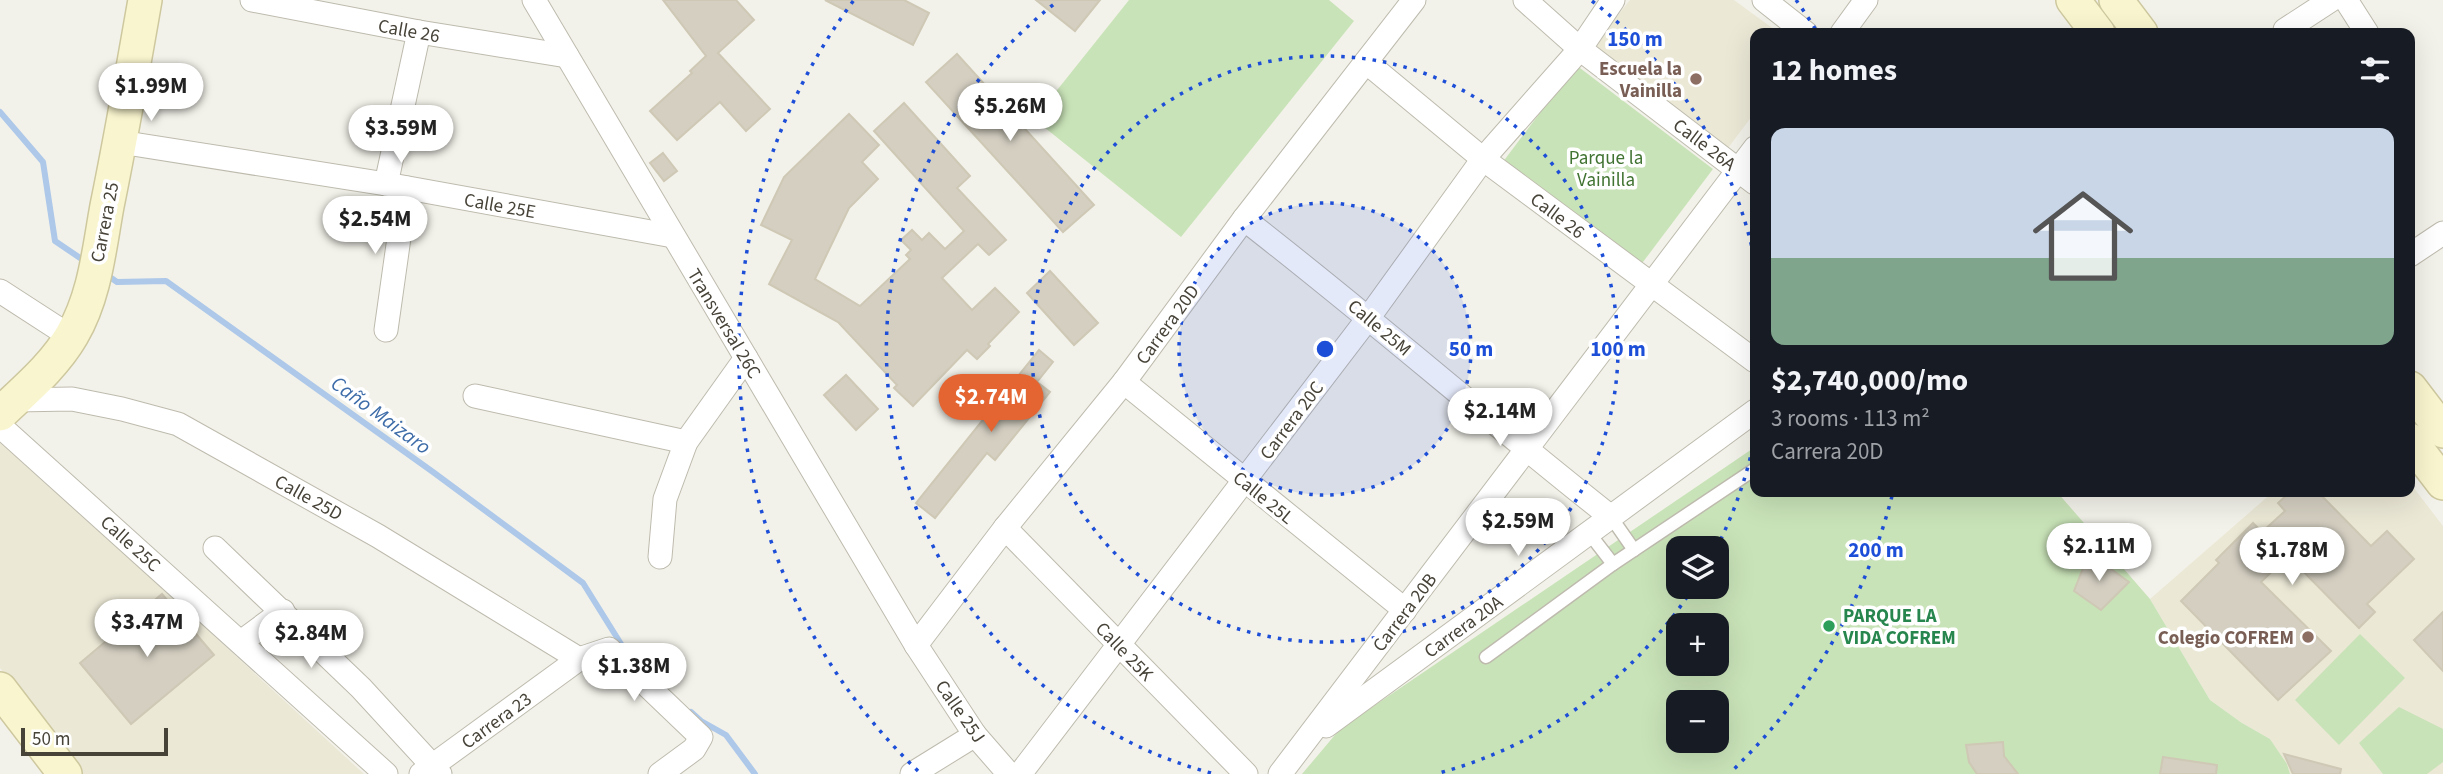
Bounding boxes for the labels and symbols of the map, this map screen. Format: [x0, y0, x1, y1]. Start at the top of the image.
street label: Calle 26 [376, 13, 442, 50]
text: 150 m [1607, 24, 1663, 54]
place label: Escuela la Vainilla [1599, 56, 1682, 105]
pin: $1.99M [94, 64, 208, 123]
marker: Escuela la Vainilla [1688, 71, 1704, 87]
pin: $5.26M [953, 83, 1067, 143]
pin: $3.59M [344, 106, 458, 165]
street label: Calle 26A [1667, 113, 1742, 178]
park label: Parque la Vainilla [1569, 145, 1643, 194]
street label: Carrera 25 [84, 180, 126, 265]
street label: Calle 25E [462, 187, 538, 226]
street label: Calle 26 [1524, 187, 1590, 246]
pin: $2.54M [318, 196, 432, 256]
street label: Transversal 26C [680, 264, 767, 384]
street label: Carrera 20D [1130, 279, 1206, 370]
street label: Calle 25M [1341, 293, 1417, 363]
text: 50 m [1449, 334, 1493, 364]
text: 100 m [1590, 334, 1646, 364]
centre of rings [1313, 337, 1337, 361]
water label: Caño Maizaro [325, 368, 437, 462]
pin: $2.74M [934, 374, 1048, 434]
street label: Carrera 20C [1254, 376, 1331, 466]
pin: $2.14M [1443, 388, 1557, 448]
street label: Calle 25L [1227, 465, 1299, 531]
street label: Calle 25D [269, 469, 347, 528]
pin: $2.59M [1461, 498, 1575, 558]
street label: Calle 25C [94, 510, 166, 579]
pin: $2.11M [2042, 524, 2156, 583]
pin: $1.78M [2235, 528, 2349, 587]
text: 200 m [1848, 535, 1904, 565]
street label: Carrera 20B [1367, 568, 1444, 658]
street label: Carrera 20A [1419, 589, 1509, 665]
pin: $3.47M [90, 600, 204, 659]
place label: PARQUE LA VIDA COFREM [1842, 603, 1956, 652]
pin: $2.84M [254, 610, 368, 670]
street label: Calle 25K [1089, 616, 1159, 688]
marker: PARQUE LA VIDA COFREM [1821, 618, 1837, 634]
place label: Colegio COFREM [2158, 625, 2294, 652]
marker: Colegio COFREM [2300, 629, 2316, 645]
pin: $1.38M [577, 644, 691, 703]
street label: Calle 25J [928, 675, 991, 749]
street label: Carrera 23 [456, 686, 538, 756]
scale bar [21, 725, 168, 757]

